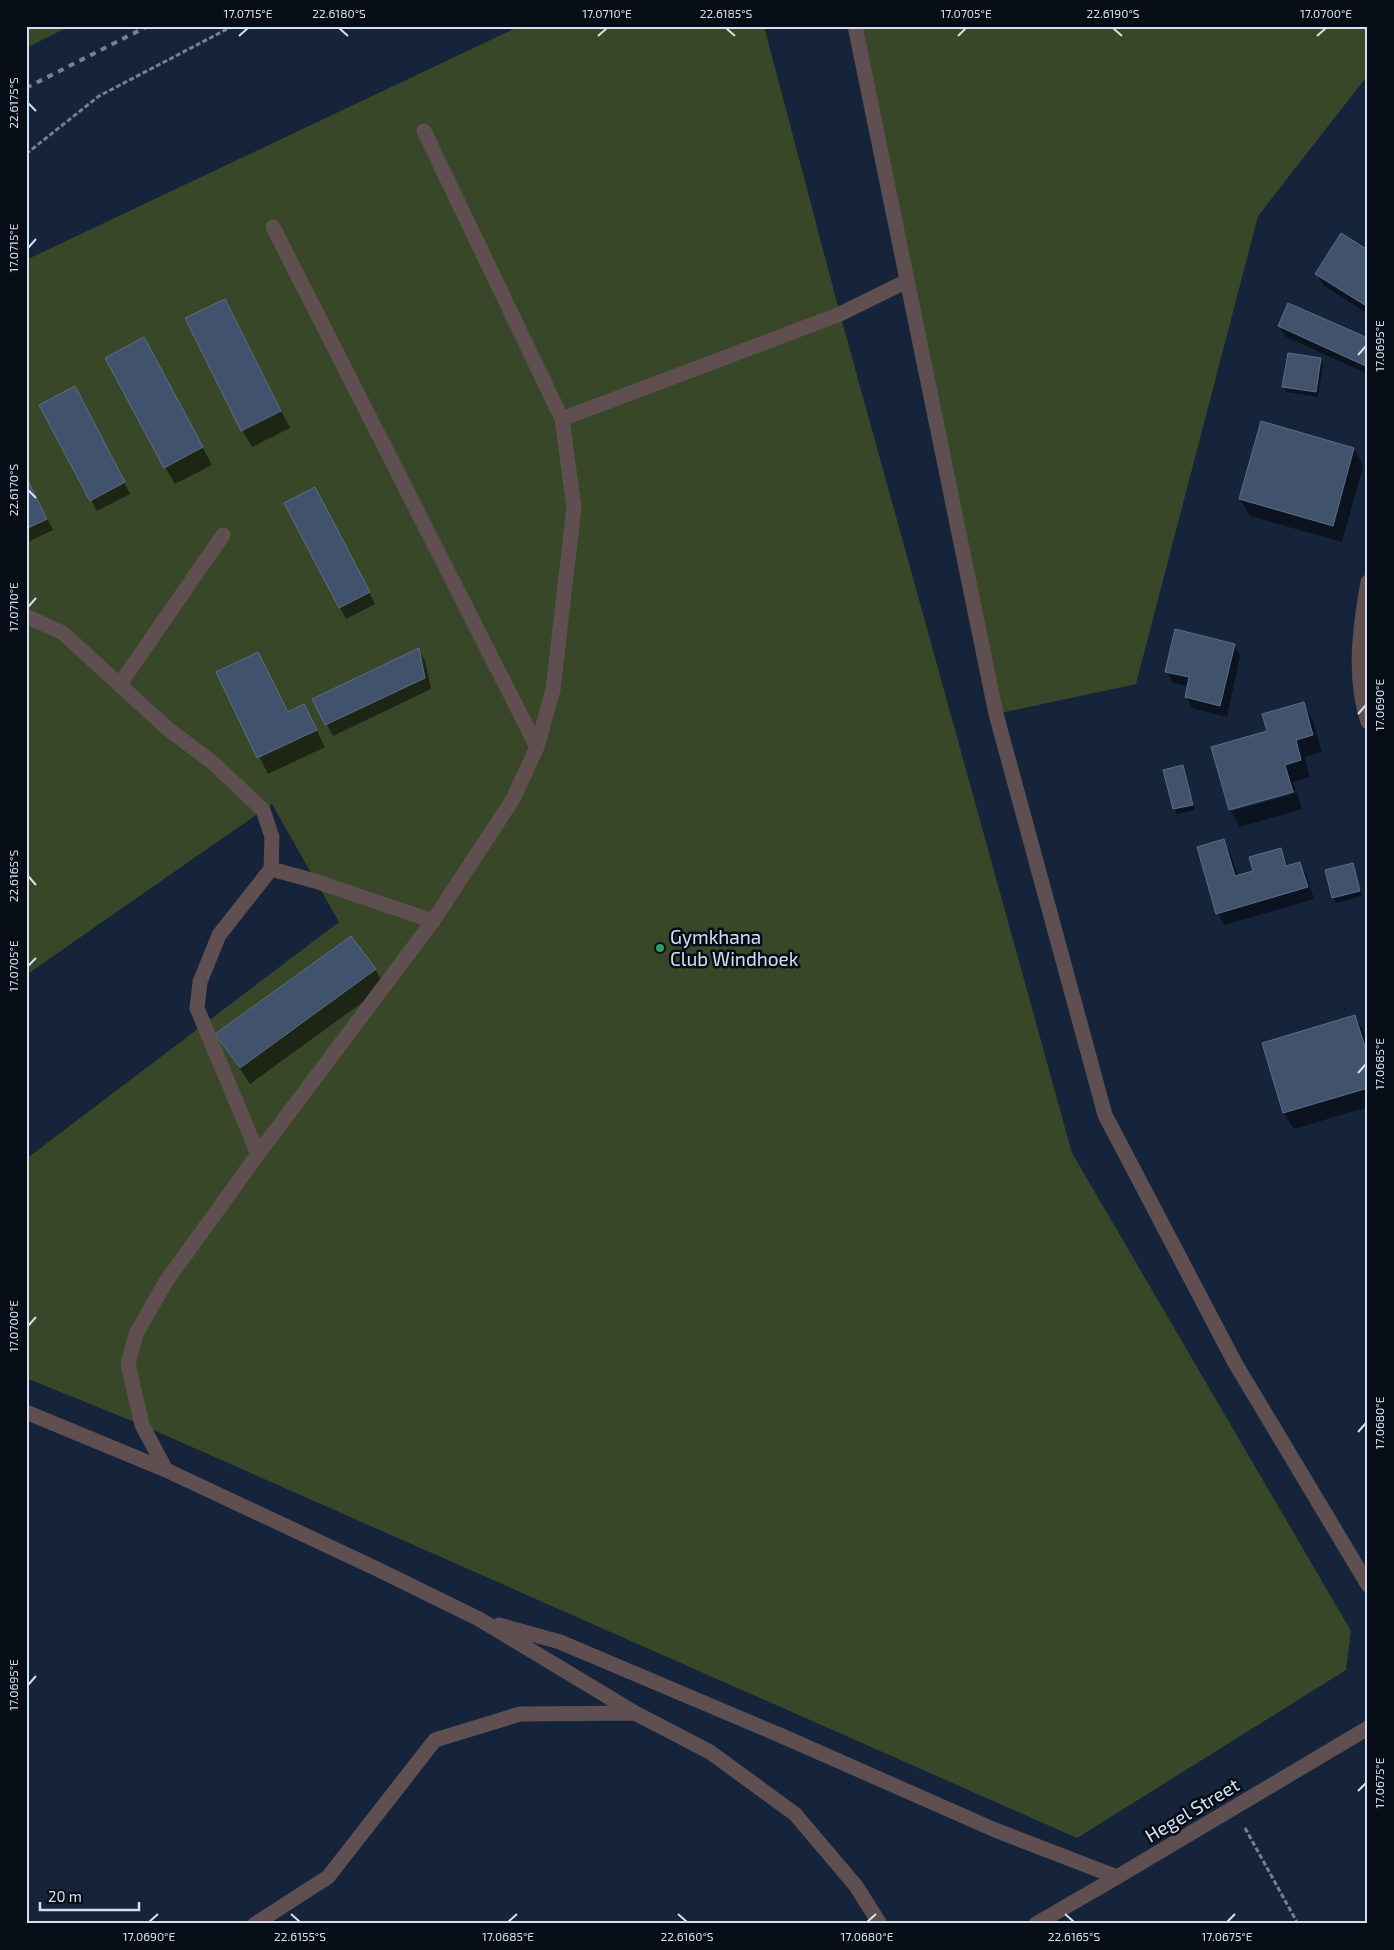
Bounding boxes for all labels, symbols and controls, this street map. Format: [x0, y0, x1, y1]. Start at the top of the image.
text: 17.0715°E [224, 6, 273, 20]
text: 22.6180°S [312, 6, 366, 20]
text: 17.0710°E [582, 6, 632, 20]
text: 22.6185°S [700, 6, 753, 20]
text: 17.0705°E [940, 6, 992, 20]
text: 22.6190°S [1086, 6, 1140, 20]
text: 17.0700°E [1300, 6, 1352, 20]
text: 22.6175°S [6, 77, 20, 129]
text: 17.0715°E [6, 223, 20, 272]
text: 17.0695°E [1372, 320, 1386, 372]
text: 22.6170°S [6, 464, 20, 516]
text: 17.0710°E [6, 582, 20, 632]
text: 17.0690°E [1372, 679, 1386, 731]
text: 22.6165°S [6, 850, 20, 902]
place label: Gymkhana Club Windhoek [670, 925, 799, 970]
text: 17.0705°E [6, 940, 20, 992]
marker: Gymkhana Club Windhoek [654, 942, 666, 954]
text: 17.0685°E [1372, 1038, 1386, 1090]
text: 17.0700°E [6, 1300, 20, 1352]
text: 17.0680°E [1372, 1396, 1386, 1449]
text: 17.0695°E [6, 1659, 20, 1711]
text: 17.0675°E [1372, 1757, 1386, 1808]
street label: Hegel Street [1140, 1772, 1243, 1847]
scale bar [40, 1880, 139, 1912]
text: 20 m [48, 1887, 82, 1905]
text: 17.0690°E [123, 1929, 175, 1943]
text: 22.6155°S [274, 1929, 326, 1943]
text: 17.0685°E [482, 1929, 534, 1943]
text: 22.6160°S [660, 1929, 714, 1943]
text: 17.0680°E [841, 1929, 894, 1943]
text: 22.6165°S [1048, 1929, 1100, 1943]
text: 17.0675°E [1202, 1929, 1253, 1943]

